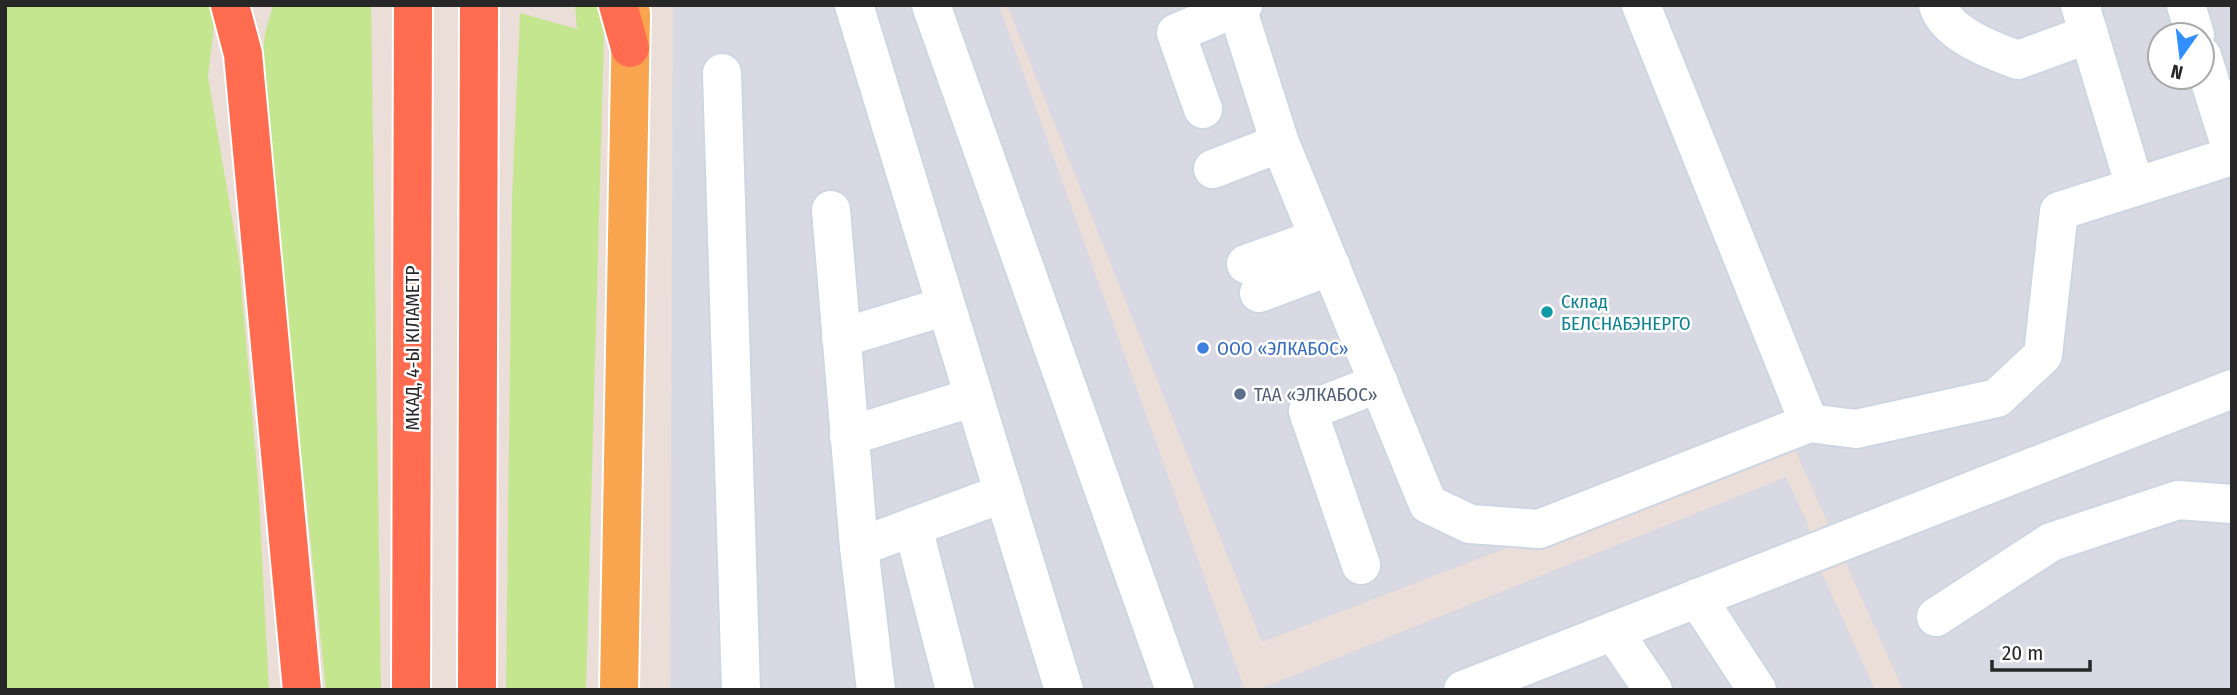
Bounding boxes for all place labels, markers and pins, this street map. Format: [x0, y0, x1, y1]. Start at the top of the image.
place label: Склад БЕЛСНАБЭНЕРГО [1561, 290, 1691, 335]
marker: Склад БЕЛСНАБЭНЕРГО [1539, 304, 1555, 320]
place label: ООО «ЭЛКАБОС» [1217, 337, 1349, 360]
marker: ООО «ЭЛКАБОС» [1195, 340, 1211, 356]
place label: ТАА «ЭЛКАБОС» [1254, 383, 1378, 406]
marker: ТАА «ЭЛКАБОС» [1232, 386, 1248, 402]

